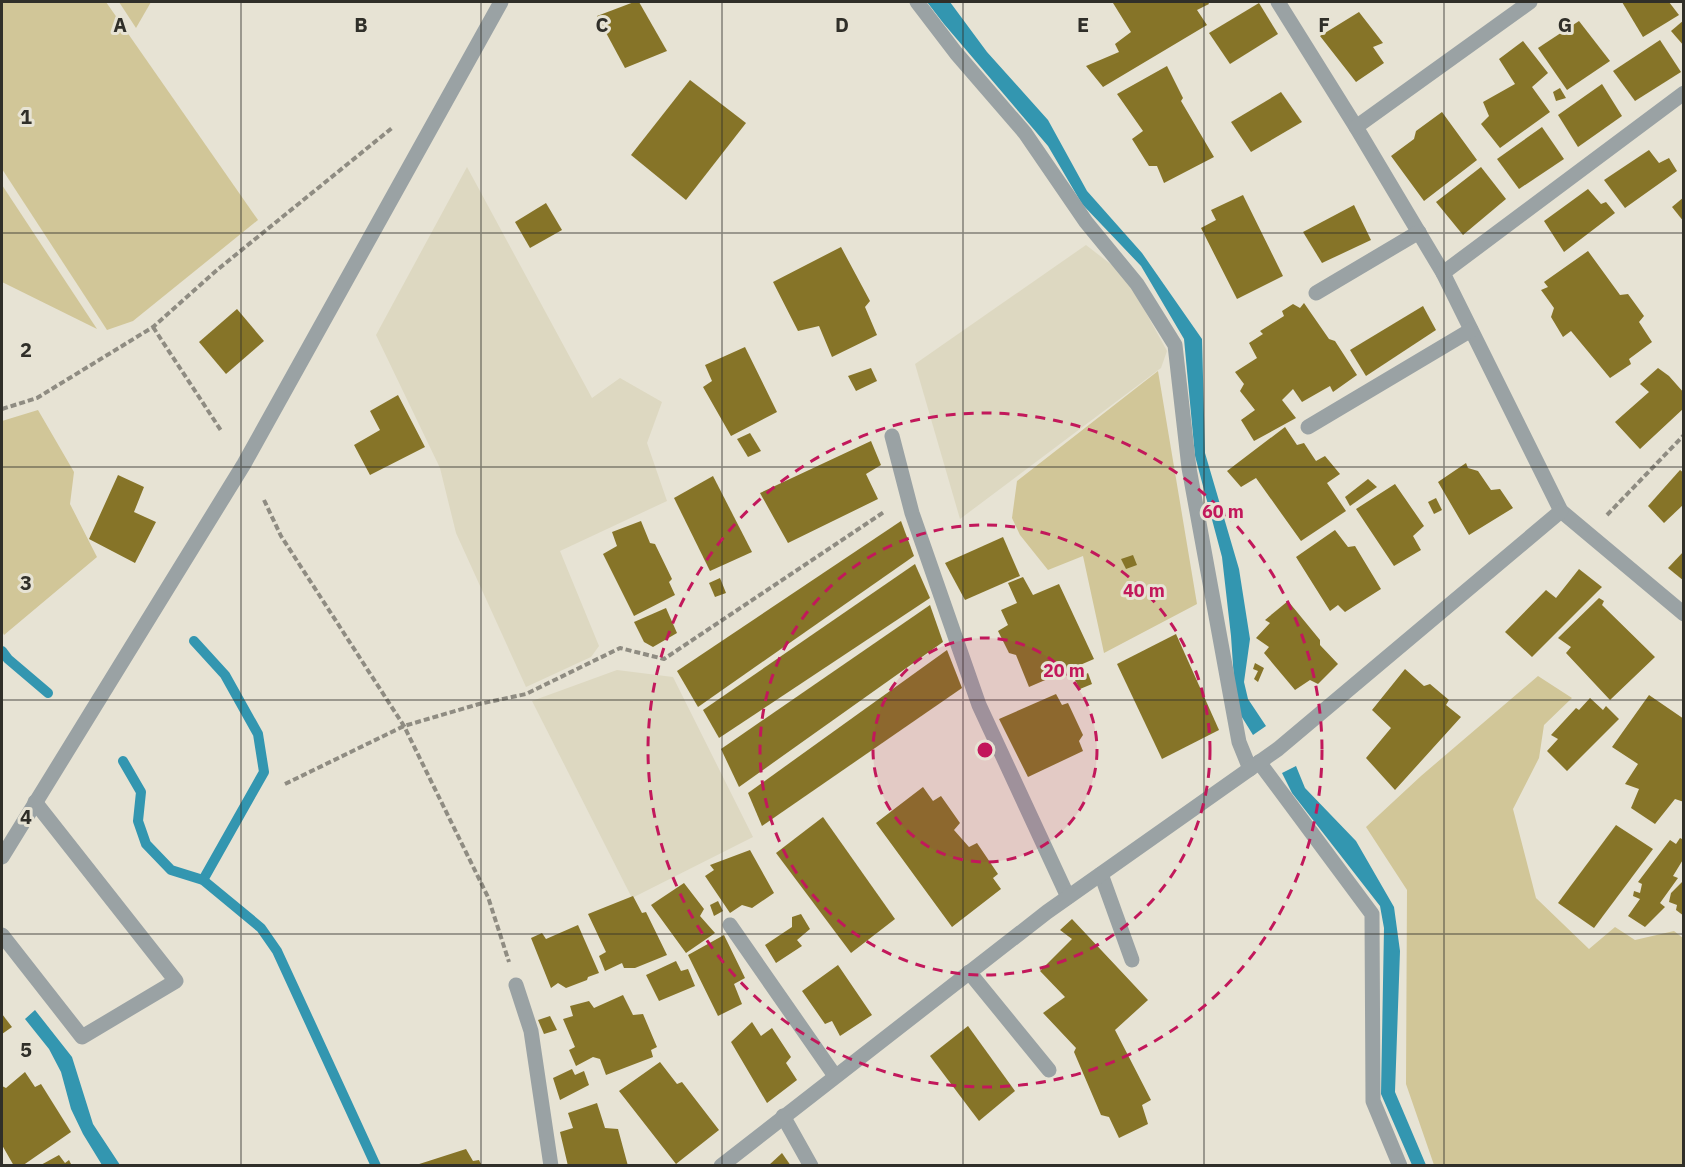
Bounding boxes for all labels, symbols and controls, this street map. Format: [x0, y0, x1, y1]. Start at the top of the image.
text: A [113, 11, 127, 38]
text: B [354, 11, 368, 38]
text: C [595, 11, 609, 38]
text: D [835, 11, 849, 38]
text: E [1077, 11, 1089, 38]
text: F [1318, 11, 1330, 38]
text: G [1558, 11, 1572, 38]
text: 1 [20, 103, 32, 130]
text: 2 [20, 336, 32, 363]
text: 60 m [1202, 500, 1244, 523]
text: 3 [20, 569, 32, 596]
text: 40 m [1123, 579, 1165, 602]
text: 20 m [1043, 659, 1085, 682]
centre of rings [975, 740, 995, 760]
text: 4 [20, 803, 32, 830]
text: 5 [20, 1036, 32, 1063]

